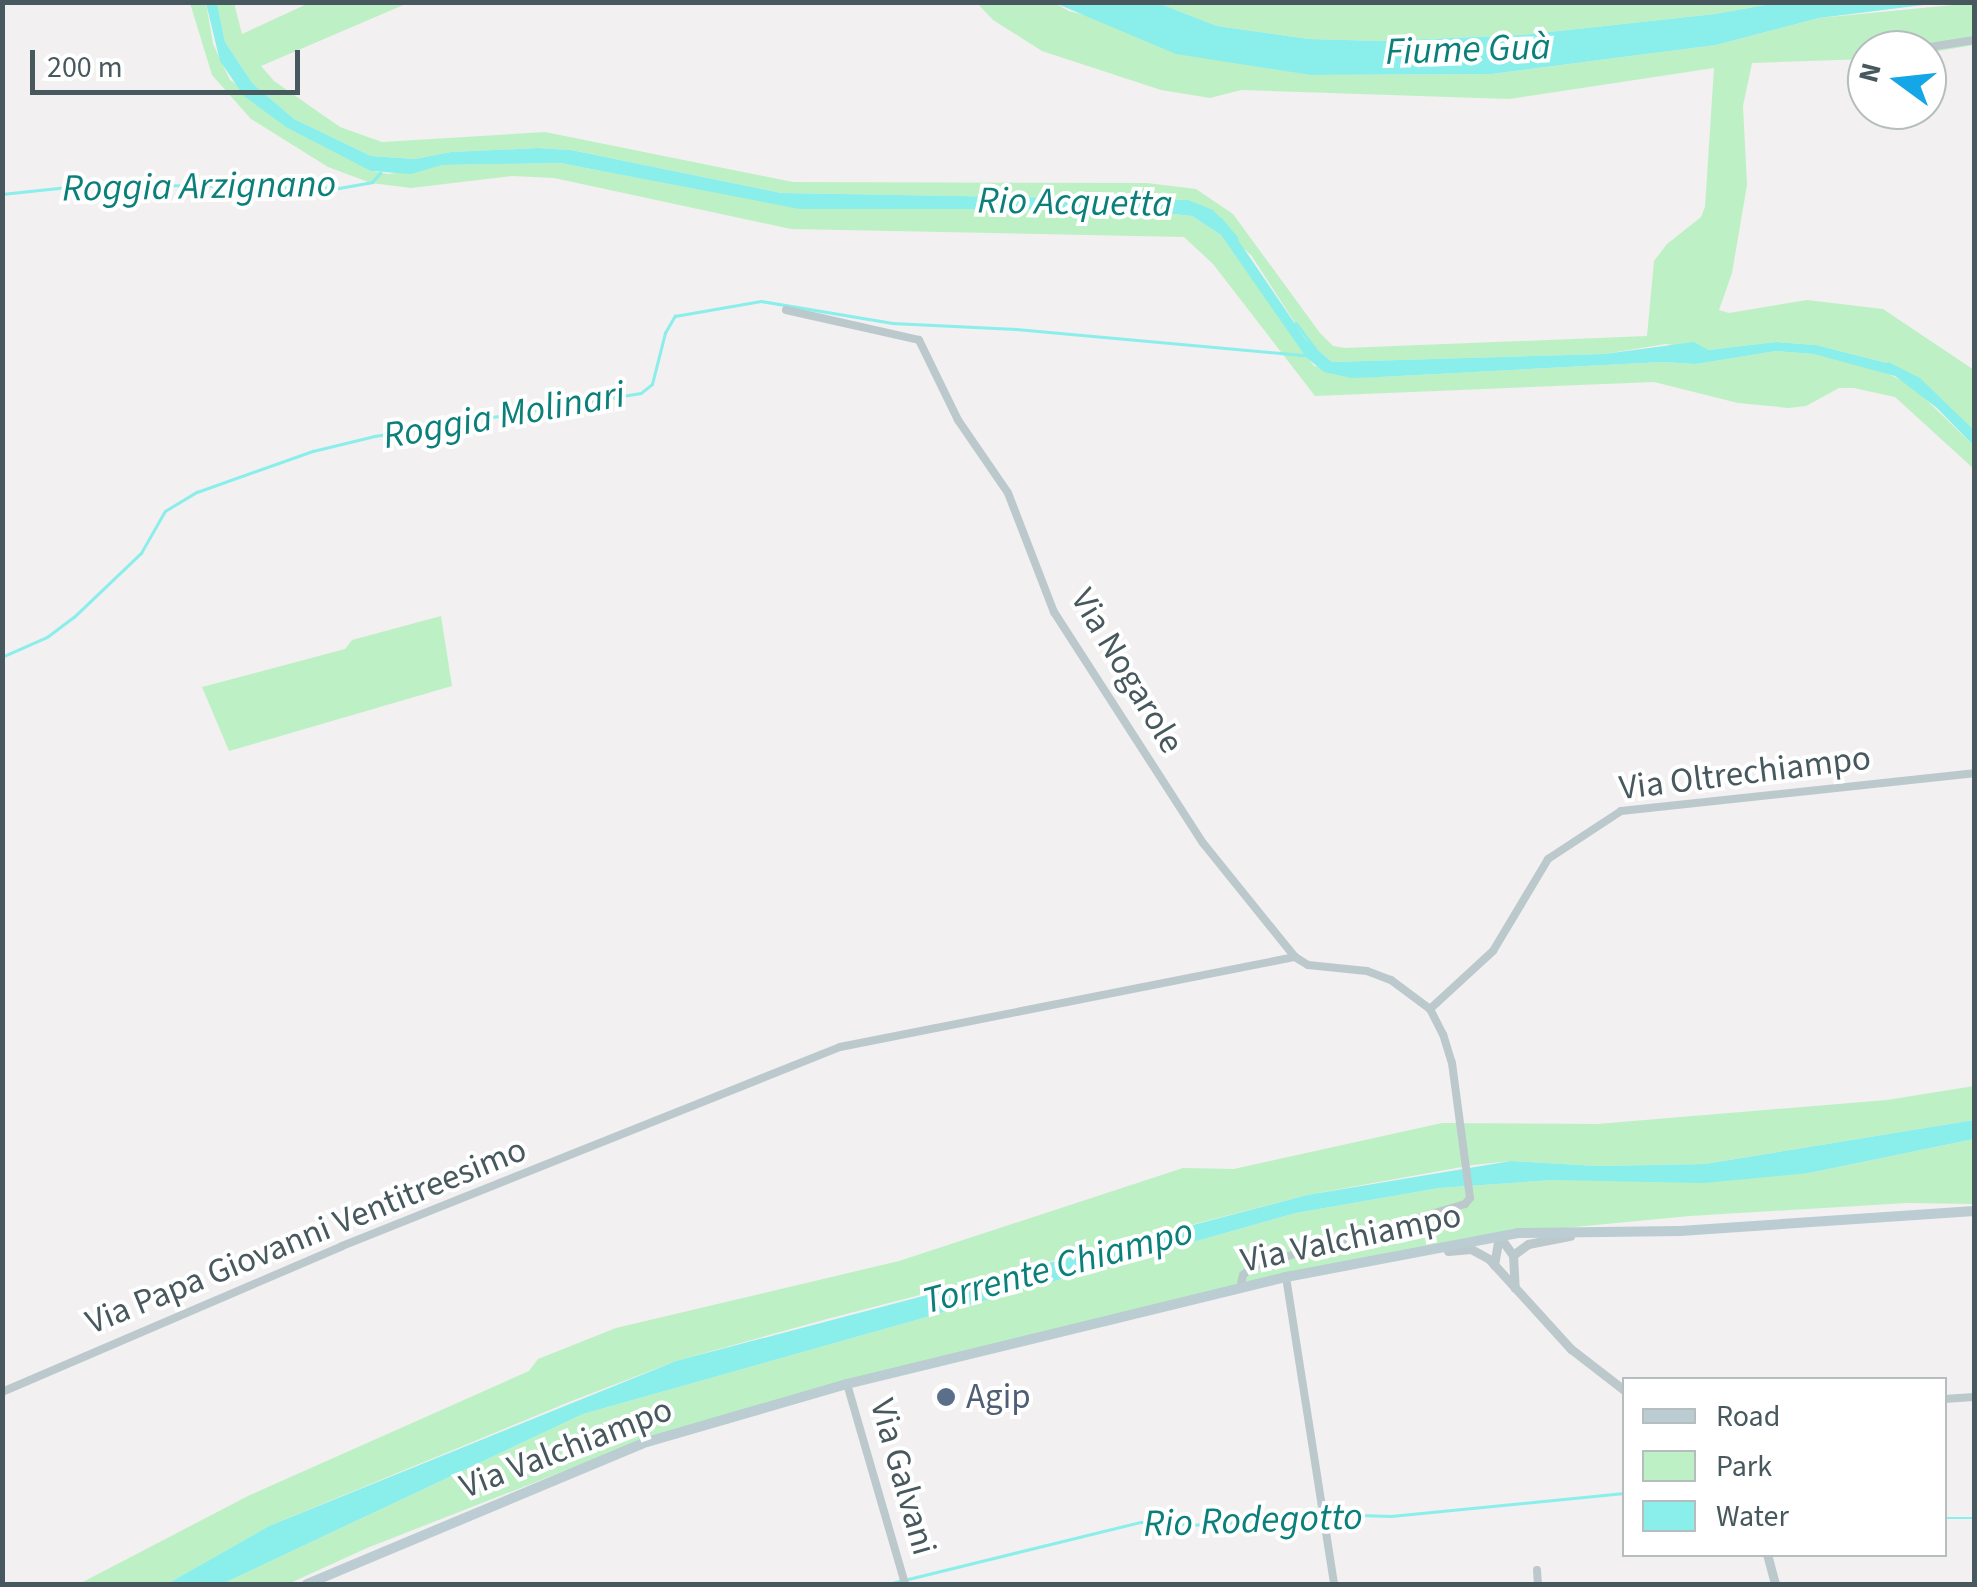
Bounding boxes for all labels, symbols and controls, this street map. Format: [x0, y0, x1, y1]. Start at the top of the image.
water label: Fiume Guà [1384, 24, 1552, 76]
scale bar [35, 30, 305, 92]
north arrow [1847, 30, 1947, 130]
text: 200 m [47, 46, 123, 89]
text: N [1848, 59, 1892, 87]
water label: Roggia Arzignano [62, 162, 336, 212]
water label: Rio Acquetta [977, 179, 1173, 227]
water label: Roggia Molinari [380, 372, 628, 460]
street label: Via Nogarole [1061, 581, 1193, 761]
street label: Via Oltrechiampo [1617, 737, 1873, 809]
street label: Via Papa Giovanni Ventitreesimo [80, 1128, 532, 1344]
street label: Via Valchiampo [1237, 1194, 1465, 1282]
water label: Torrente Chiampo [918, 1209, 1198, 1325]
place label: Agip [966, 1376, 1031, 1418]
legend [1622, 1377, 1947, 1557]
marker: Agip [935, 1386, 957, 1408]
street label: Via Valchiampo [454, 1388, 678, 1508]
street label: Via Galvani [861, 1394, 945, 1560]
text: Road [1716, 1395, 1780, 1438]
text: Park [1716, 1445, 1772, 1488]
water label: Rio Rodegotto [1143, 1494, 1363, 1548]
text: Water [1716, 1495, 1789, 1538]

